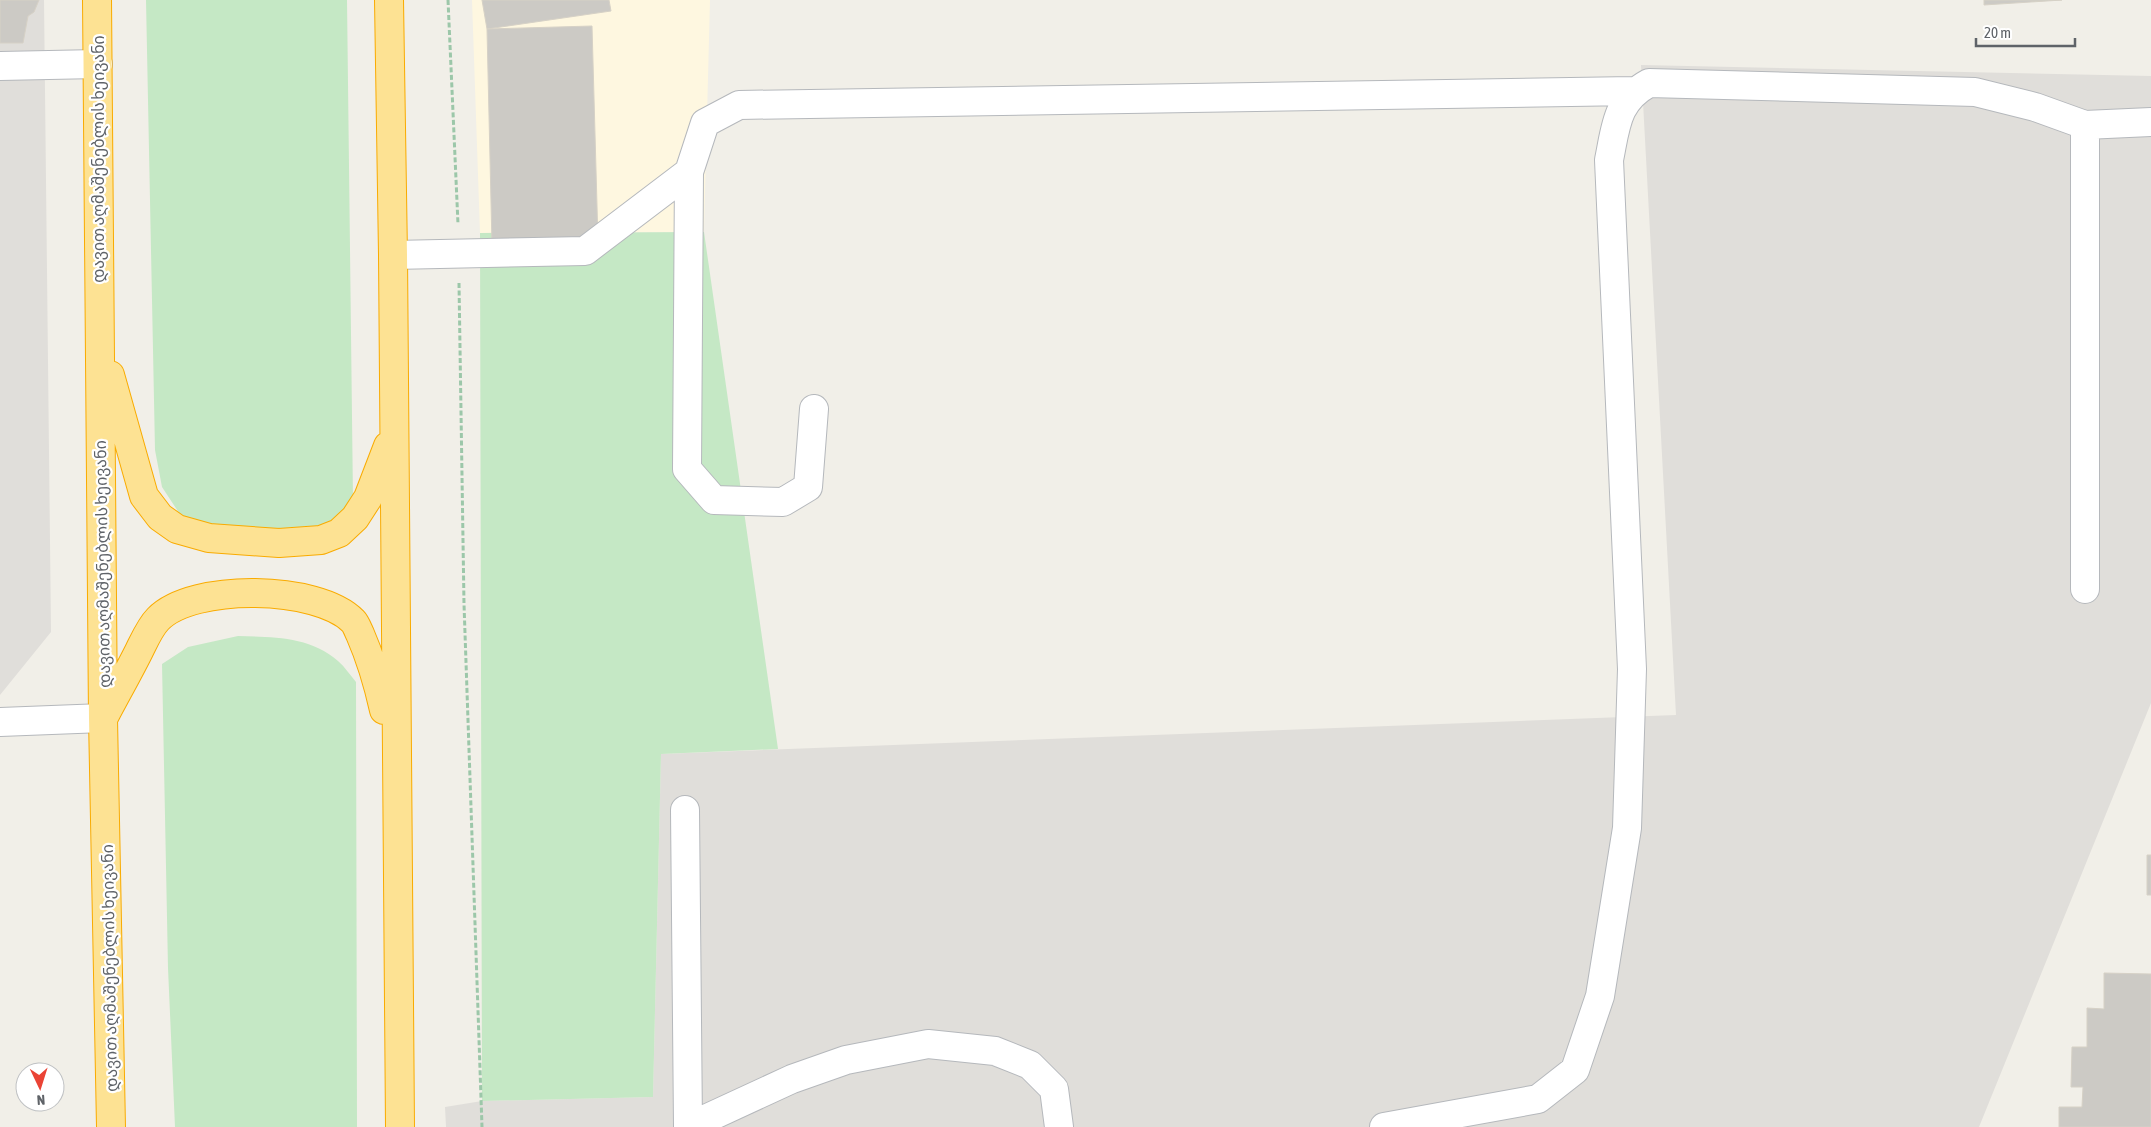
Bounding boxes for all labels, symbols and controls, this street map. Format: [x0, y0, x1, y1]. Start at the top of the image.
scale bar [1976, 15, 2075, 47]
text: 20 m [1984, 24, 2011, 41]
street label: დავით აღმაშენებლის ხეივანი [89, 35, 109, 283]
street label: დავით აღმაშენებლის ხეივანი [91, 440, 115, 688]
street label: დავით აღმაშენებლის ხეივანი [98, 844, 122, 1092]
north arrow [15, 1062, 65, 1112]
text: N [36, 1092, 46, 1108]

